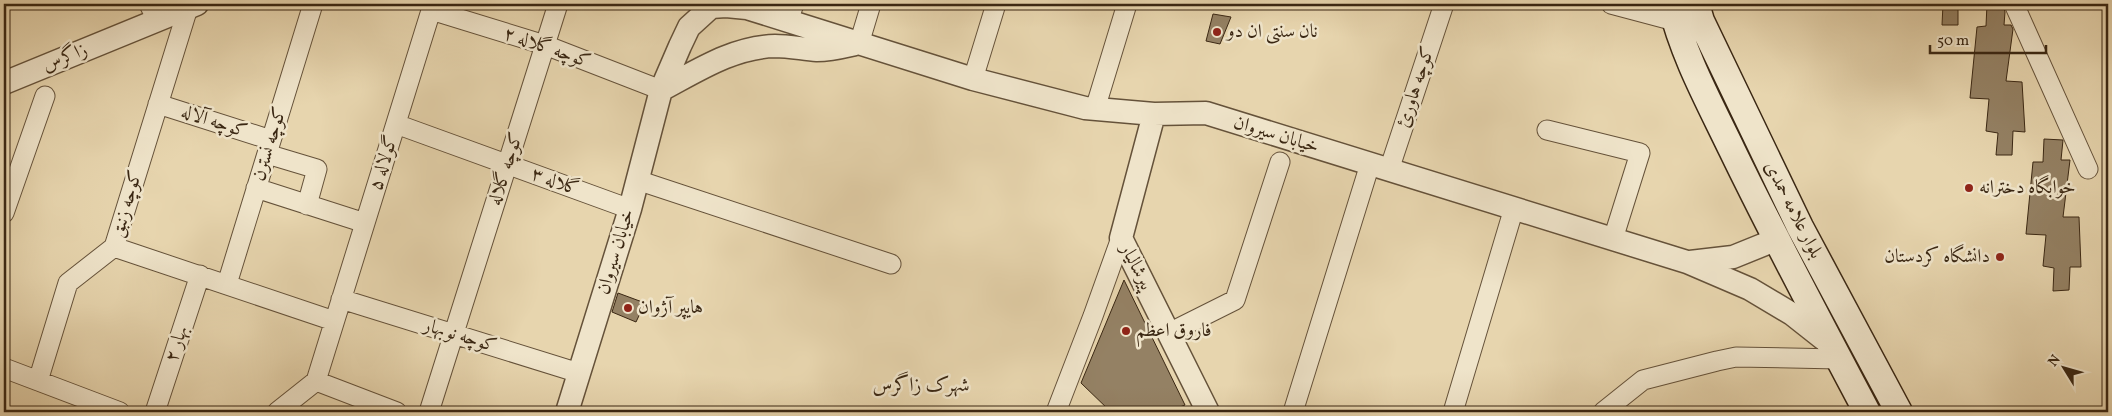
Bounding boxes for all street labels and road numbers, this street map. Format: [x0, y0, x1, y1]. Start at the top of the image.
street label: کوچه گلاله ۲ [500, 21, 594, 75]
street label: زاگرس [38, 36, 91, 79]
street label: کوچه هاورئ [1391, 43, 1441, 131]
street label: کوچه آلاله [178, 99, 250, 145]
street label: کوچه نسترن [246, 104, 294, 184]
street label: خیابان سیروان [1230, 110, 1322, 160]
street label: کوچه گلاله [482, 129, 530, 209]
street label: گولاله ۵ [363, 132, 405, 194]
street label: بلوار علامه حمدی [1757, 157, 1829, 263]
street label: گلاله ۳ [528, 161, 582, 203]
street label: کوچه زنبق [105, 167, 149, 241]
street label: خیابان سیروان [591, 206, 641, 298]
street label: پیرشالیار [1112, 237, 1159, 296]
street label: کوچه نوبهار [418, 312, 500, 359]
street label: بهار ۲ [159, 322, 195, 366]

